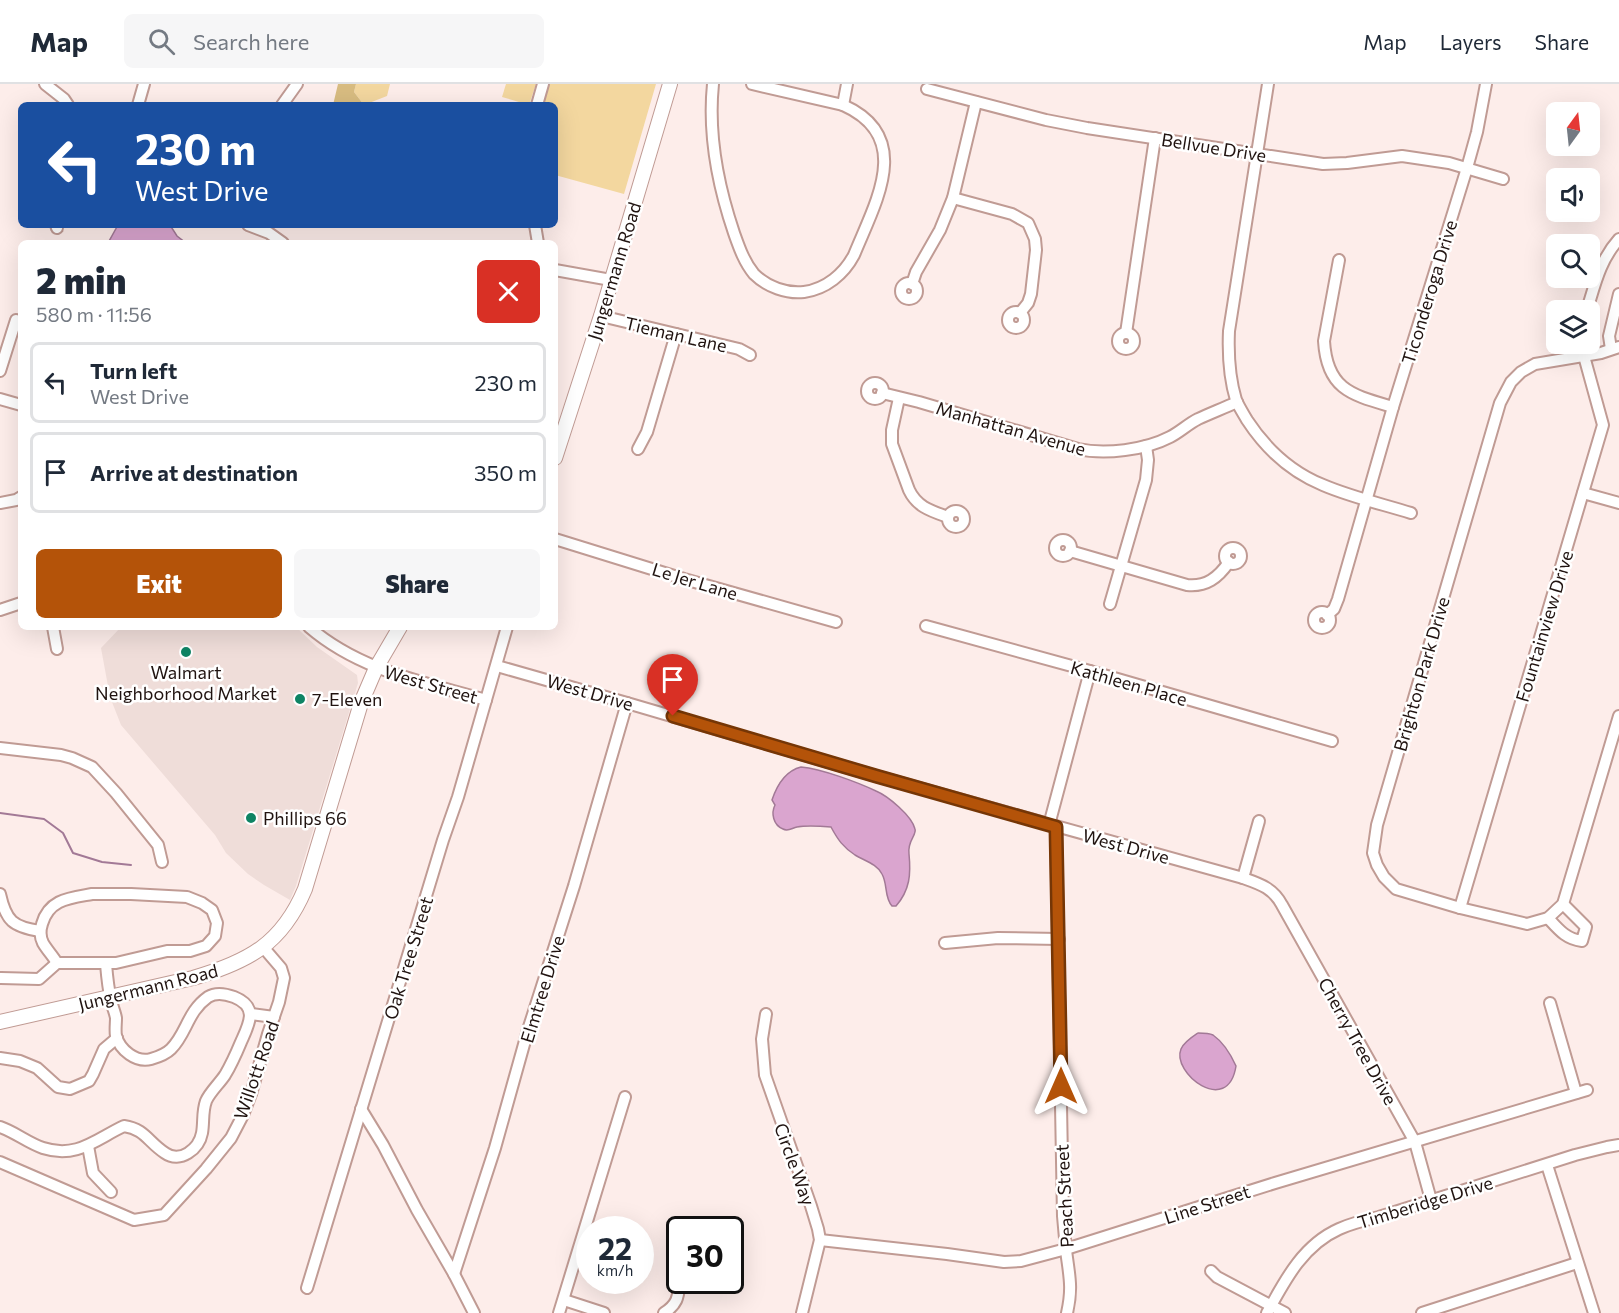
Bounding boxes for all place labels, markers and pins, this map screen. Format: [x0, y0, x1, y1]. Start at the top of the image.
marker: Walmart Neighborhood Market [179, 645, 193, 659]
pin [647, 654, 698, 716]
place label: Walmart Neighborhood Market [95, 661, 277, 704]
place label: 7-Eleven [312, 688, 382, 710]
marker: 7-Eleven [293, 692, 307, 706]
place label: Phillips 66 [263, 807, 347, 829]
marker: Phillips 66 [244, 811, 258, 825]

